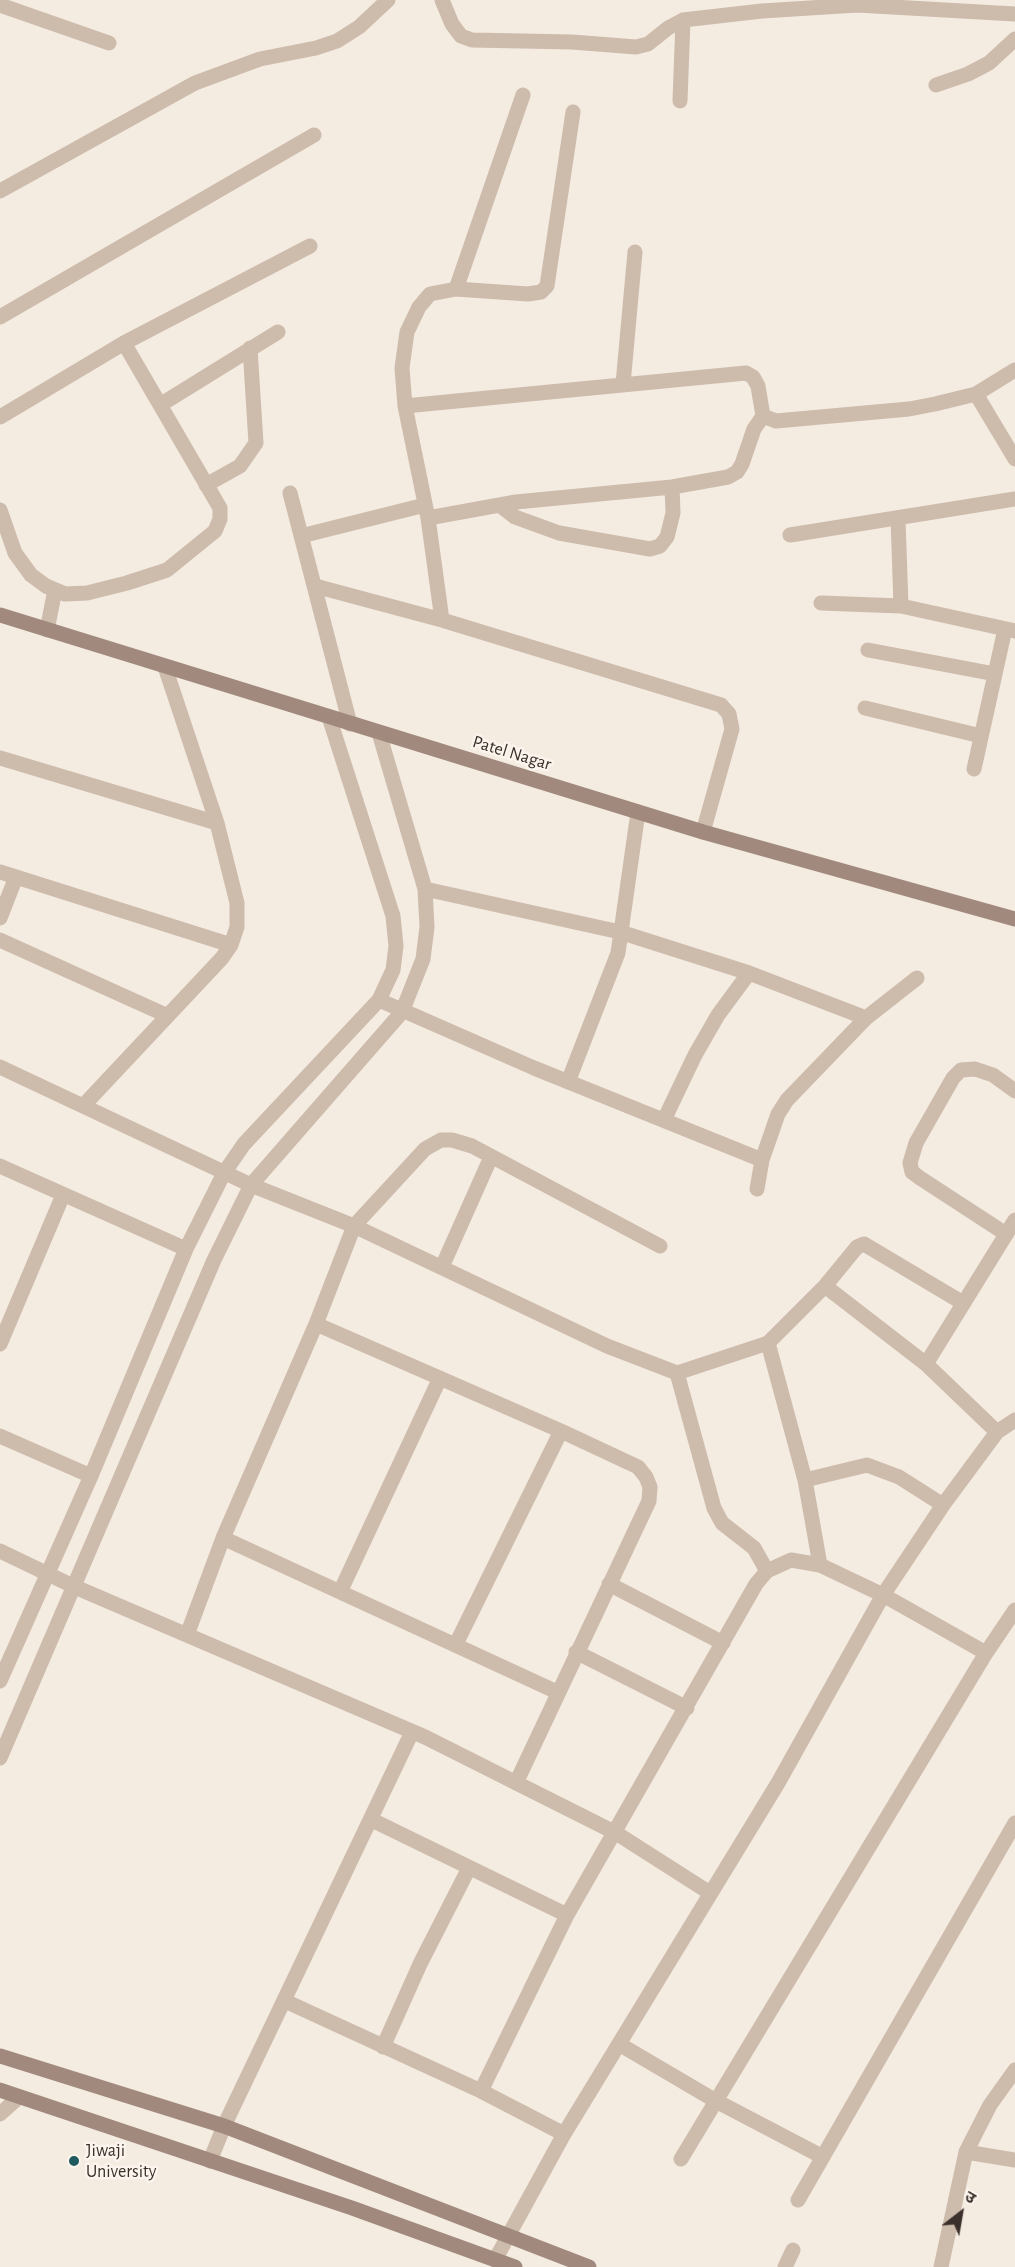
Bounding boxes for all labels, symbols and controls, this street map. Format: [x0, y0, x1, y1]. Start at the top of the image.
street label: Patel Nagar [470, 731, 554, 775]
place label: Jiwaji University [86, 2140, 156, 2182]
marker: Jiwaji University [67, 2154, 81, 2168]
north arrow [931, 2183, 991, 2243]
text: उ [962, 2188, 978, 2207]

